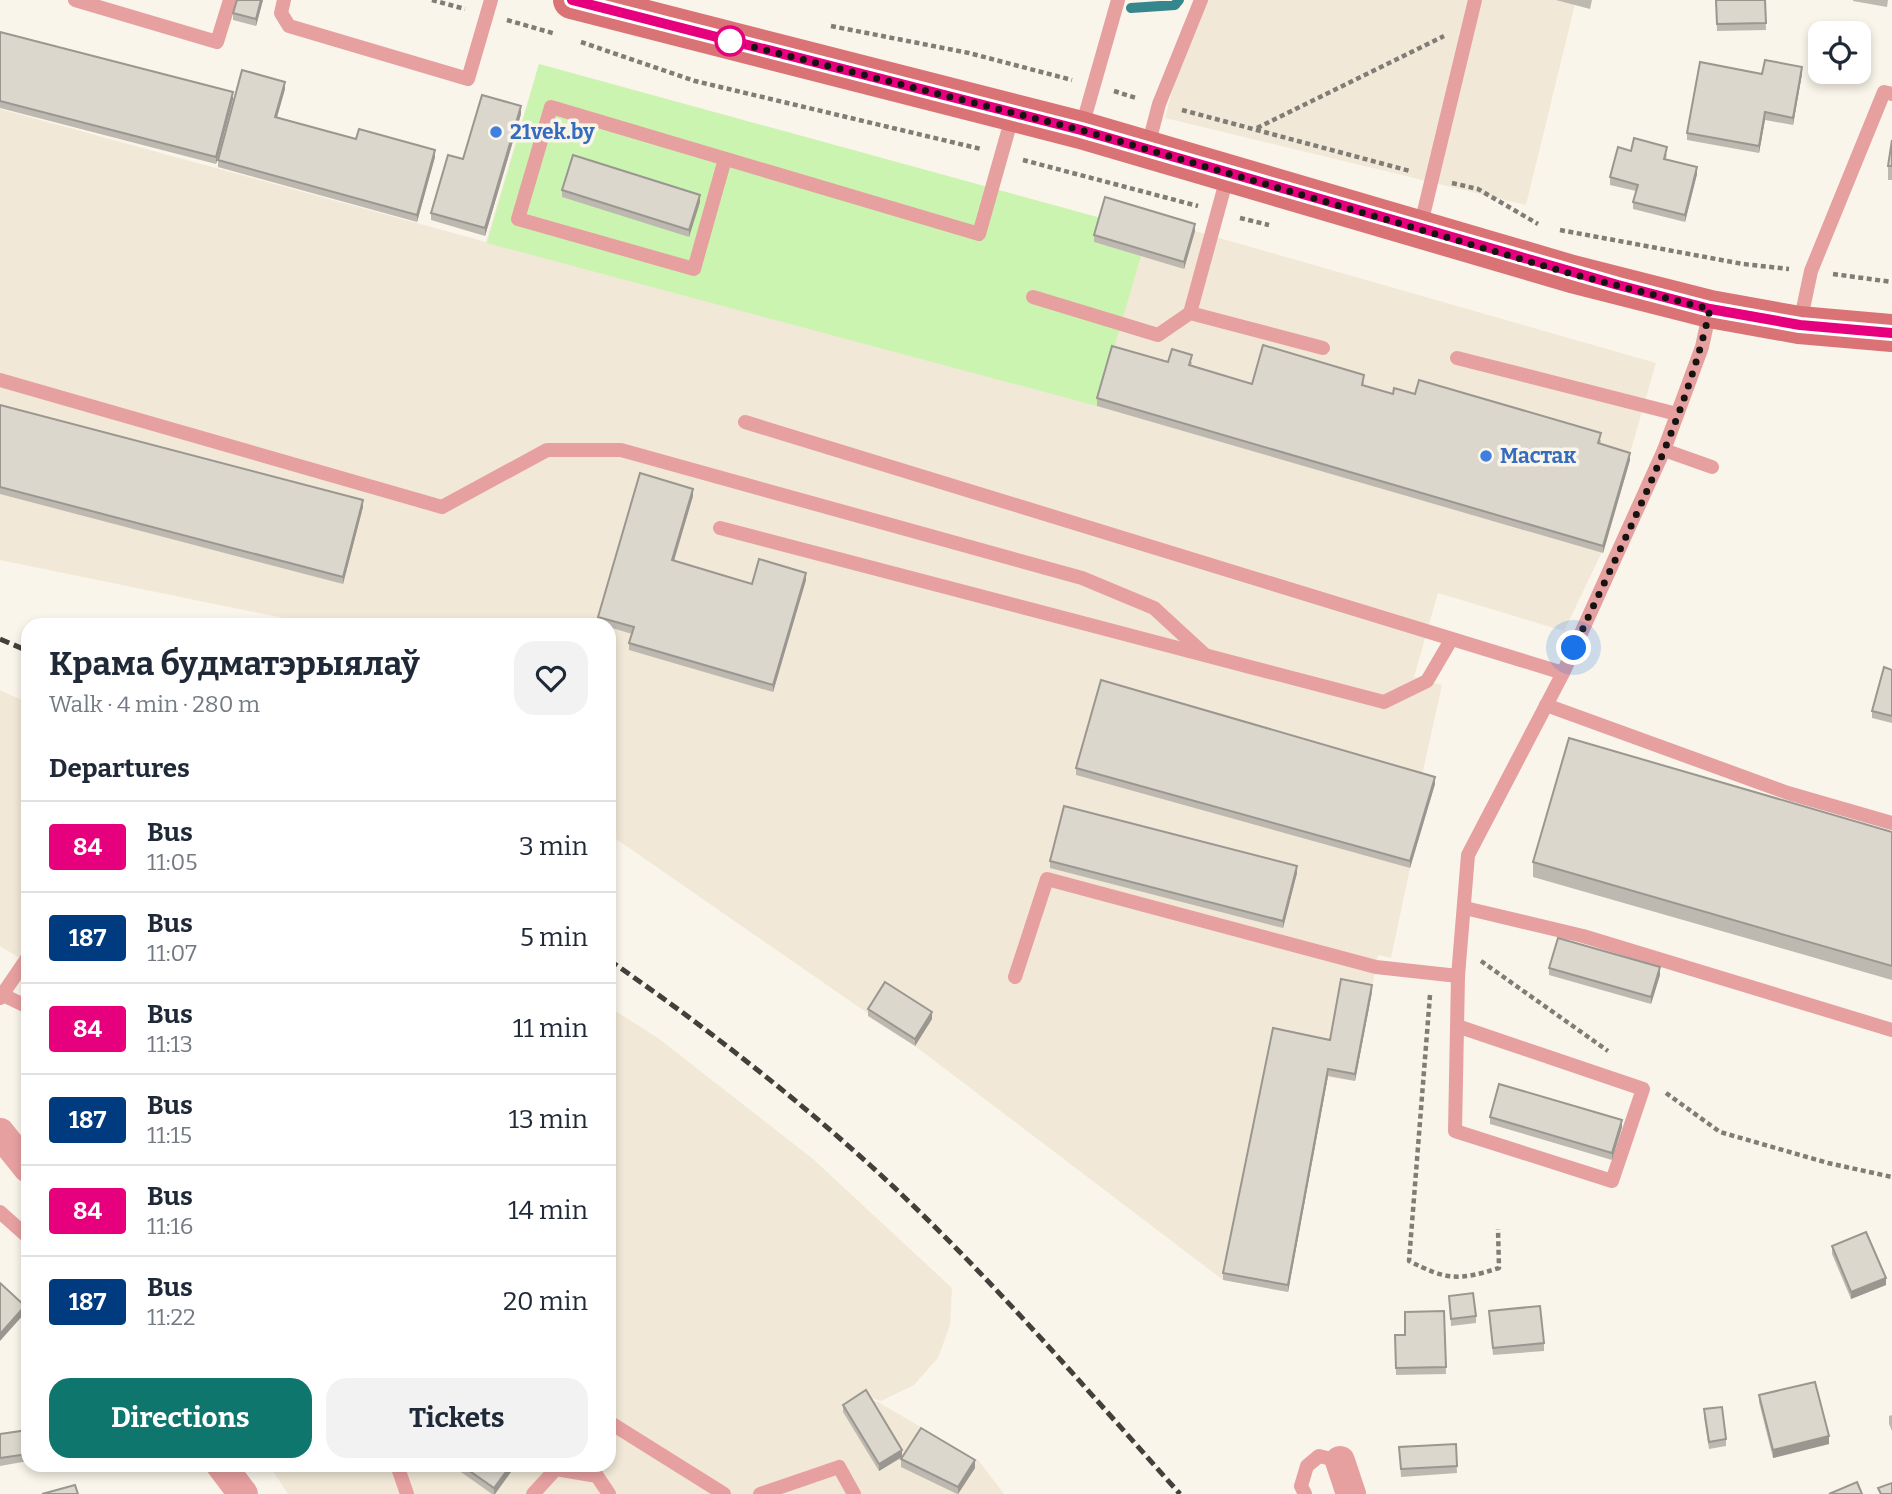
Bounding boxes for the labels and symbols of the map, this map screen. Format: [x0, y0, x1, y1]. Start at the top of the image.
unlabelled marker [715, 26, 745, 56]
place label: 21vek.by [510, 119, 595, 145]
marker: 21vek.by [488, 124, 504, 140]
place label: Мастак [1500, 443, 1576, 469]
marker: Мастак [1478, 448, 1494, 464]
your location [1556, 630, 1591, 665]

